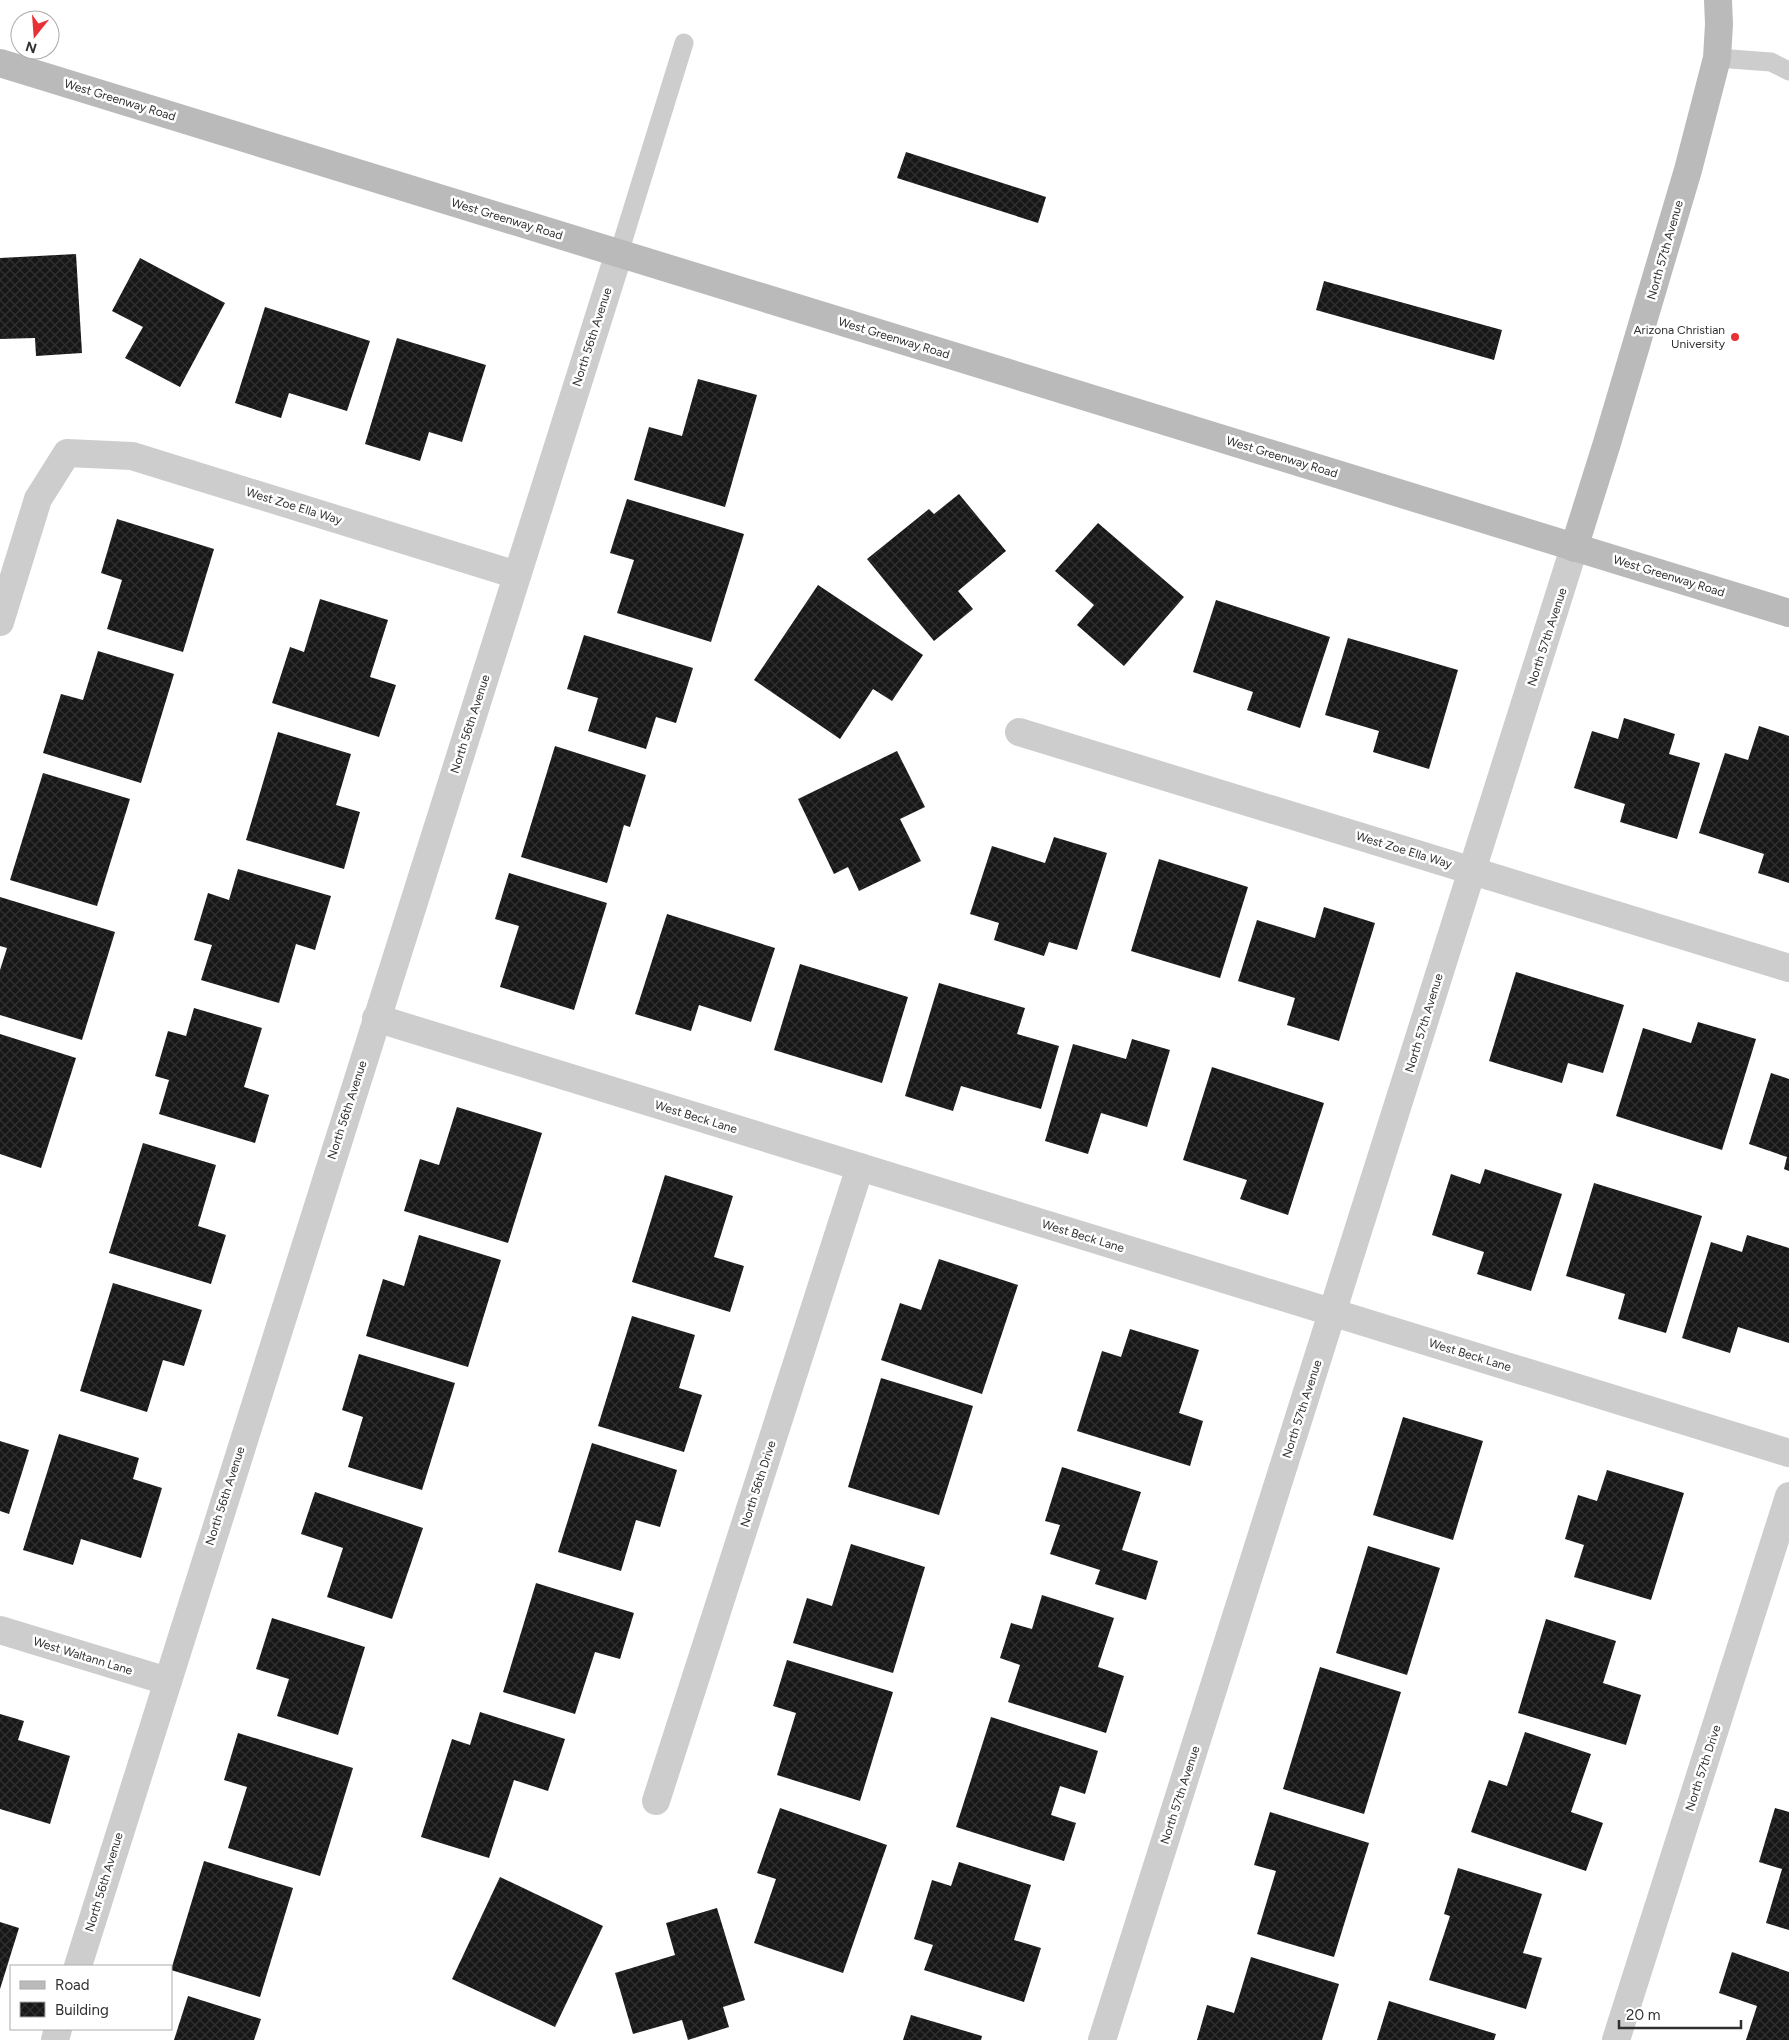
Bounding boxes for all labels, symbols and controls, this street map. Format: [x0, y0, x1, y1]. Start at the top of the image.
north arrow [10, 10, 60, 60]
text: N [24, 37, 39, 57]
street label: West Greenway Road [63, 76, 177, 124]
street label: West Greenway Road [450, 195, 564, 243]
street label: North 57th Avenue [1644, 198, 1686, 301]
street label: North 56th Avenue [569, 285, 615, 388]
street label: West Greenway Road [837, 314, 951, 362]
place label: Arizona Christian University [1633, 323, 1726, 351]
marker: Arizona Christian University [1729, 331, 1741, 343]
street label: West Greenway Road [1225, 433, 1339, 481]
street label: West Zoe Ella Way [244, 485, 344, 527]
street label: West Greenway Road [1612, 552, 1726, 600]
street label: North 57th Avenue [1524, 586, 1570, 688]
street label: North 56th Avenue [447, 672, 493, 775]
street label: West Zoe Ella Way [1354, 829, 1454, 871]
street label: North 57th Avenue [1402, 971, 1446, 1074]
street label: North 56th Avenue [324, 1058, 370, 1161]
street label: West Beck Lane [653, 1098, 739, 1136]
street label: West Beck Lane [1040, 1217, 1126, 1255]
street label: West Beck Lane [1427, 1336, 1513, 1374]
street label: North 57th Avenue [1279, 1358, 1325, 1460]
street label: North 56th Drive [737, 1439, 779, 1529]
street label: North 56th Avenue [202, 1444, 248, 1547]
street label: West Waltann Lane [32, 1634, 135, 1678]
street label: North 57th Drive [1682, 1723, 1724, 1813]
street label: North 57th Avenue [1157, 1744, 1203, 1846]
street label: North 56th Avenue [82, 1830, 126, 1933]
legend [10, 1965, 172, 2030]
text: Road [55, 1976, 90, 1994]
scale bar [1619, 1998, 1742, 2030]
text: Building [55, 2001, 109, 2019]
text: 20 m [1626, 2006, 1660, 2024]

